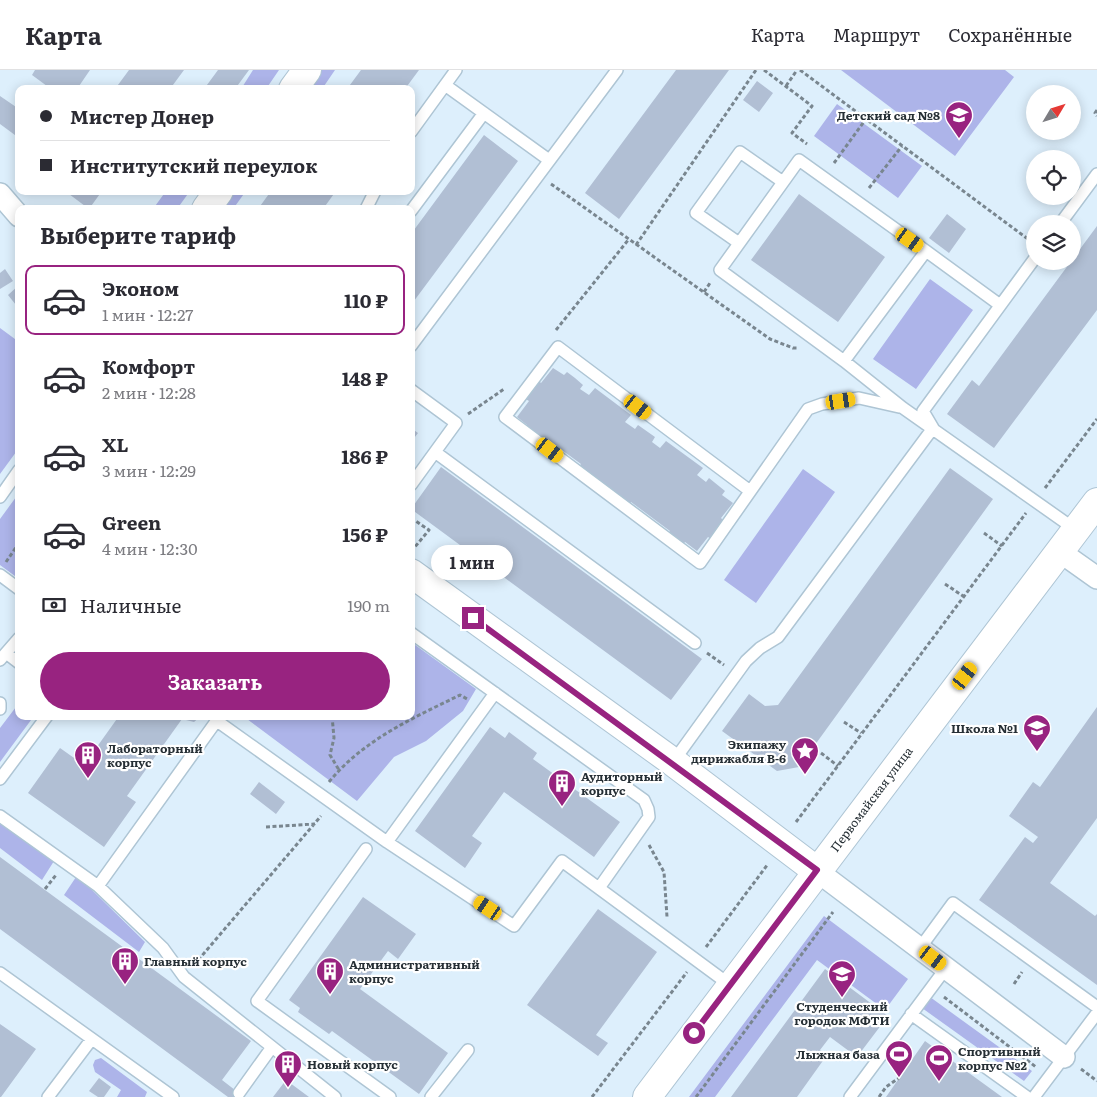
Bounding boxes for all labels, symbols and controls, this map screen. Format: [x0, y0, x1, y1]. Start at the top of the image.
text: Карта [25, 17, 102, 52]
text: Карта [751, 21, 805, 48]
text: Маршрут [833, 21, 920, 48]
text: Сохранённые [948, 21, 1072, 48]
north arrow [1026, 85, 1081, 140]
map controls [1026, 85, 1081, 270]
school or university icon: Детский сад №8 [944, 100, 974, 139]
text: Мистер Донер [70, 102, 214, 130]
place label: Детский сад №8 [837, 106, 940, 124]
button: locate [1026, 150, 1081, 205]
text: Институтский переулок [70, 151, 318, 179]
button: layers [1026, 215, 1081, 270]
text: Выберите тариф [40, 218, 236, 251]
car [893, 225, 926, 255]
text: Эконом [102, 274, 179, 302]
icon: car [42, 278, 87, 323]
text: 110 ₽ [344, 286, 388, 314]
text: 1 мин · 12:27 [102, 302, 193, 326]
text: Комфорт [102, 352, 195, 380]
icon: car [42, 356, 87, 401]
text: 148 ₽ [342, 364, 388, 392]
text: 2 мин · 12:28 [102, 380, 196, 404]
car [825, 391, 856, 411]
car [621, 392, 654, 422]
text: XL [102, 430, 129, 458]
icon: car [42, 434, 87, 479]
car [533, 435, 566, 465]
text: 186 ₽ [341, 442, 388, 470]
text: 3 мин · 12:29 [102, 458, 196, 482]
text: Green [102, 508, 161, 536]
icon: car [42, 512, 87, 557]
text: 156 ₽ [342, 520, 388, 548]
text: 4 мин · 12:30 [102, 536, 198, 560]
callout: 1 мин [432, 546, 514, 580]
text: 1 мин [450, 550, 494, 574]
icon: cash [40, 591, 68, 619]
text: Наличные [80, 591, 181, 619]
text: 190 m [347, 593, 390, 617]
route end [462, 607, 484, 629]
button: Заказать [40, 652, 390, 710]
car [949, 660, 980, 692]
school or university icon: Школа №1 [1022, 713, 1052, 752]
place label: Школа №1 [951, 719, 1018, 737]
place label: Экипажу дирижабля В-6 [691, 735, 787, 767]
place icon: Экипажу дирижабля В-6 [790, 736, 820, 775]
place label: Лабораторный корпус [107, 739, 203, 771]
building icon: Лабораторный корпус [73, 740, 103, 779]
street label: Первомайская улица [825, 742, 917, 855]
place label: Аудиторный корпус [581, 767, 663, 799]
building icon: Аудиторный корпус [547, 768, 577, 807]
car [471, 893, 504, 923]
car [916, 943, 949, 973]
building icon: Главный корпус [110, 946, 140, 985]
place label: Главный корпус [144, 952, 247, 970]
place label: Административный корпус [349, 955, 480, 987]
building icon: Административный корпус [315, 956, 345, 995]
school or university icon: Студенческий городок МФТИ [827, 959, 857, 998]
place label: Студенческий городок МФТИ [794, 997, 890, 1029]
route start [683, 1022, 705, 1044]
sports icon: Лыжная база [884, 1039, 914, 1078]
place label: Спортивный корпус №2 [958, 1042, 1041, 1074]
sports icon: Спортивный корпус №2 [924, 1043, 954, 1082]
place label: Лыжная база [796, 1045, 880, 1063]
building icon: Новый корпус [273, 1049, 303, 1088]
place label: Новый корпус [307, 1055, 398, 1073]

